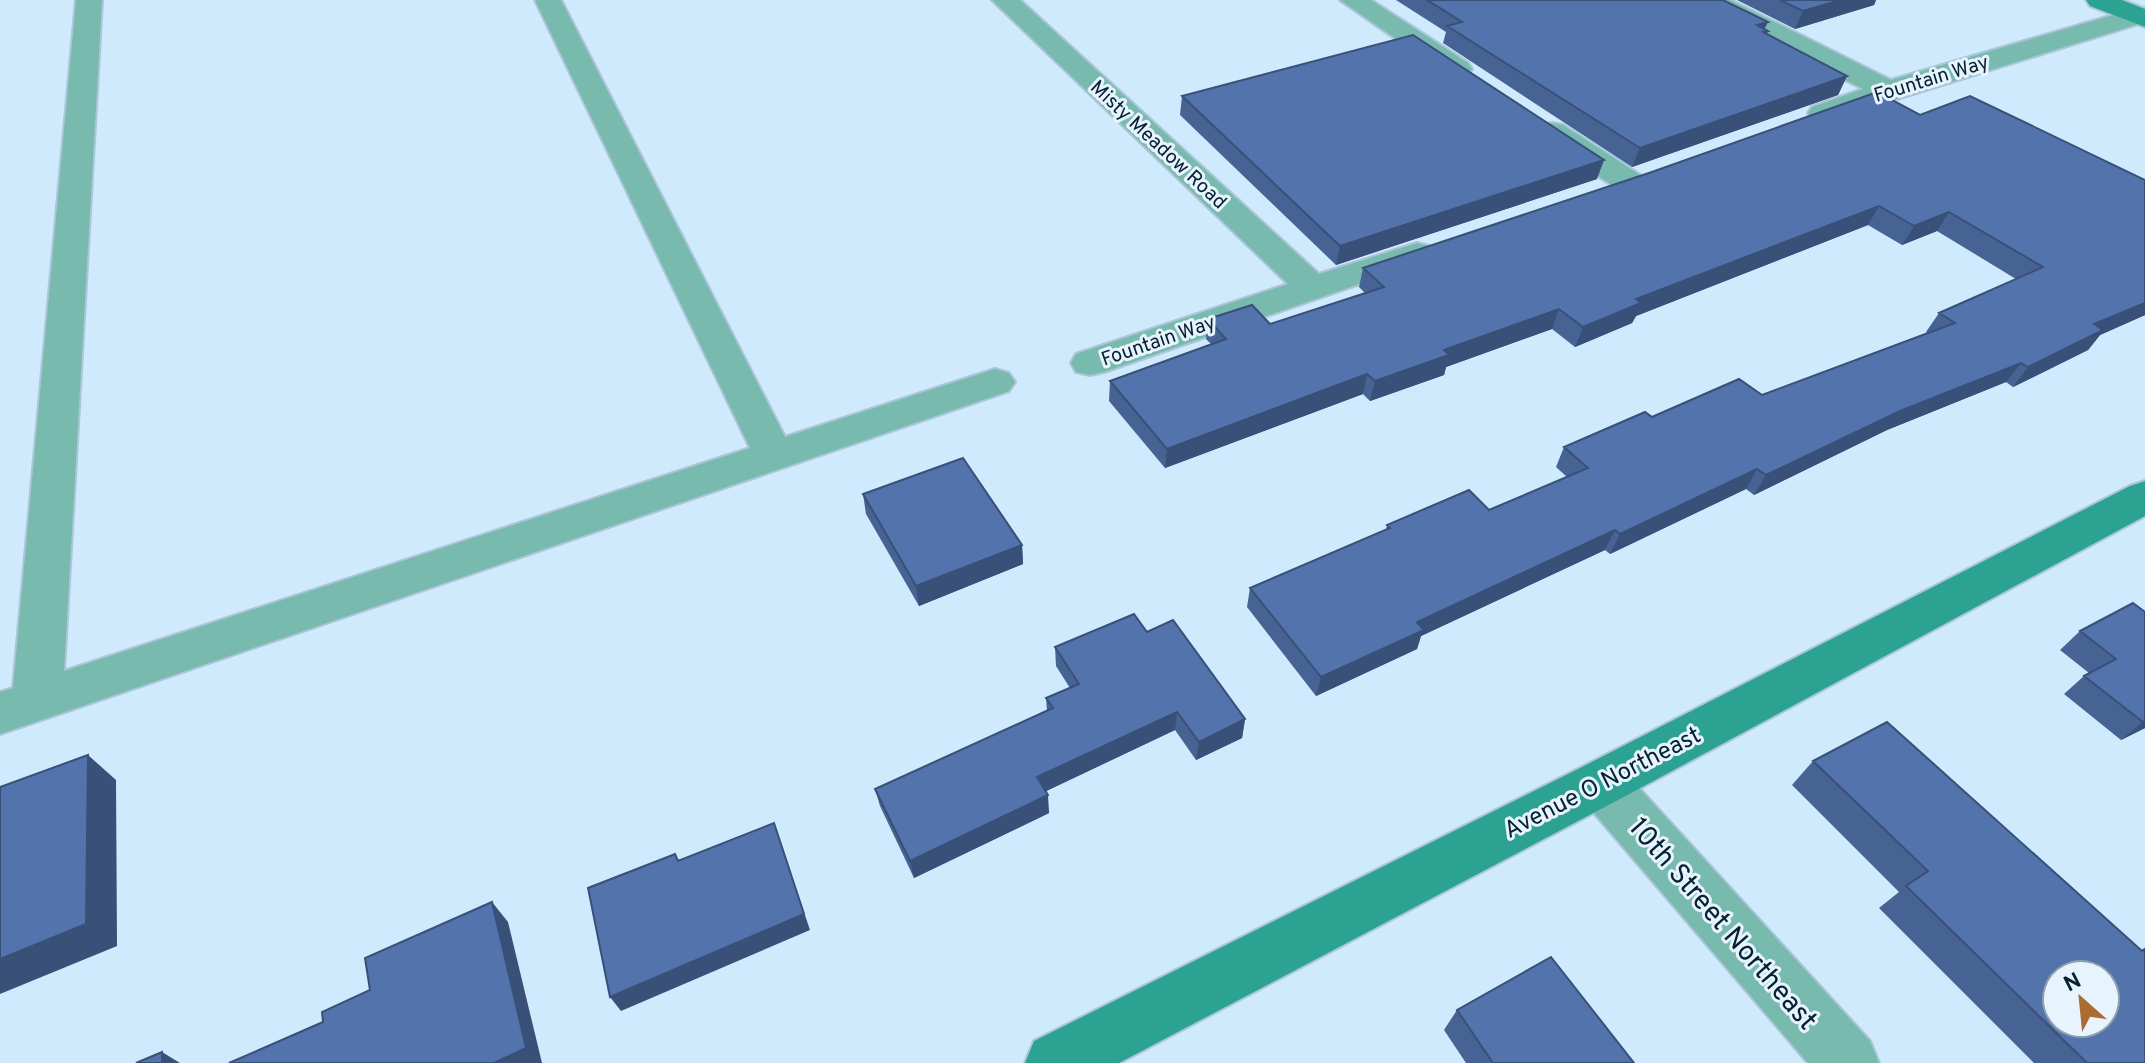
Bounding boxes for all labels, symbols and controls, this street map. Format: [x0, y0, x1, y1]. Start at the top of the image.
street label: Fountain Way [1871, 50, 1992, 110]
street label: Misty Meadow Road [1084, 75, 1232, 216]
street label: Fountain Way [1098, 310, 1219, 374]
street label: Avenue O Northeast [1499, 721, 1706, 846]
street label: 10th Street Northeast [1619, 811, 1824, 1039]
north arrow [2041, 959, 2121, 1039]
text: N [2060, 968, 2086, 999]

